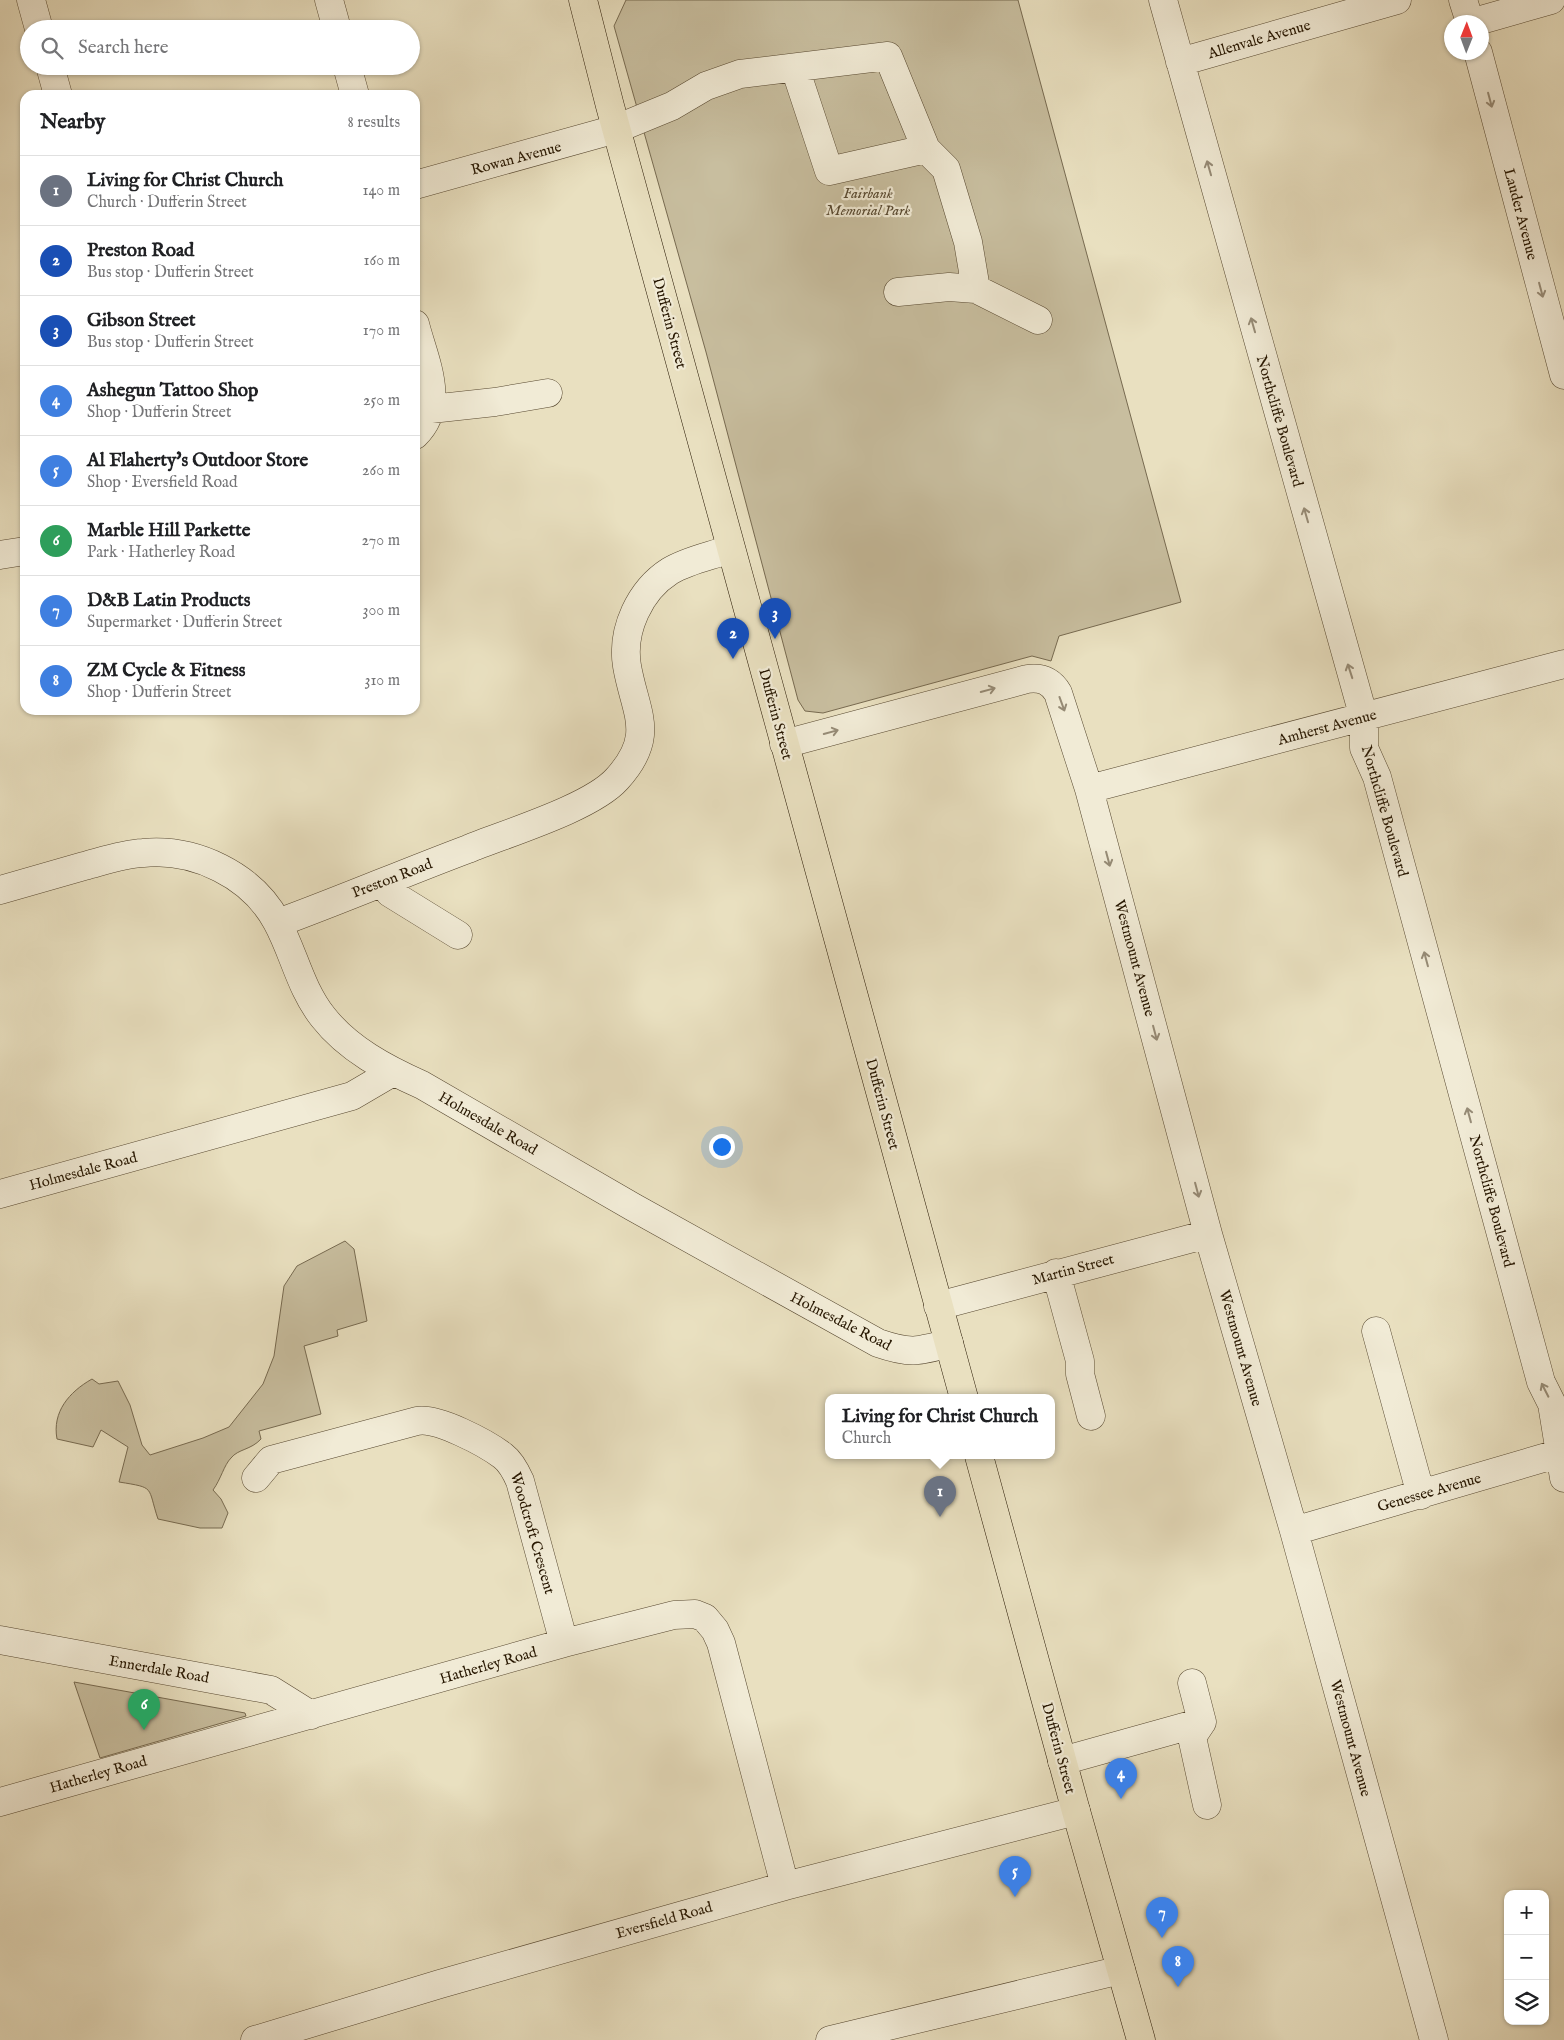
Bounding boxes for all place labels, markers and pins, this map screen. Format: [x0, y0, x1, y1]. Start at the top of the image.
pin: 3 [759, 598, 791, 639]
pin: 2 [717, 618, 749, 659]
pin: 1 [924, 1476, 956, 1517]
pin: 6 [128, 1689, 160, 1730]
pin: 4 [1105, 1758, 1137, 1799]
pin: 5 [999, 1856, 1031, 1897]
pin: 7 [1146, 1897, 1178, 1938]
pin: 8 [1162, 1946, 1194, 1987]

